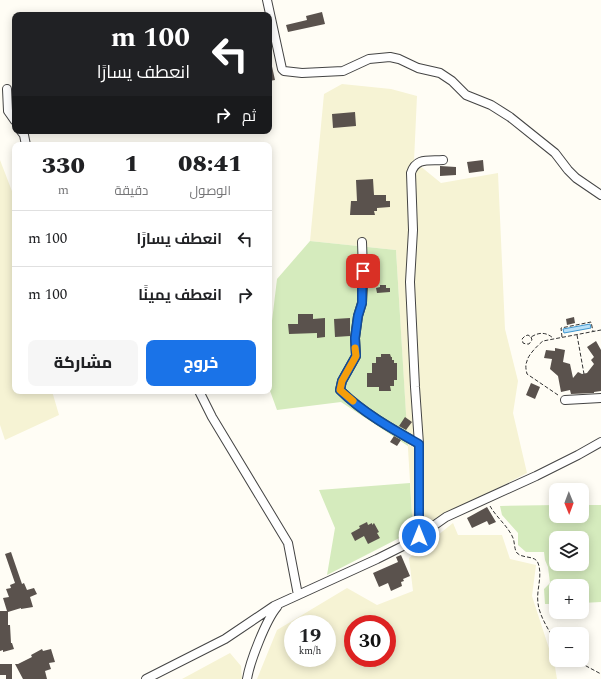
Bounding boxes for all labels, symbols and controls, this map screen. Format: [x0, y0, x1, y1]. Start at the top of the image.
text: 100 m [111, 16, 190, 59]
icon: left [204, 28, 256, 80]
text: انعطف يسارًا [97, 59, 190, 86]
icon: right [212, 104, 234, 126]
text: ثم [242, 105, 256, 128]
text: 1 [124, 146, 139, 182]
text: 08:41 [178, 146, 242, 182]
text: 330 [42, 148, 85, 184]
text: m [58, 180, 69, 200]
text: دقيقة [115, 181, 148, 201]
text: الوصول [189, 181, 231, 201]
text: 100 m [28, 227, 67, 250]
text: انعطف يسارًا [136, 228, 222, 251]
icon: left [234, 228, 256, 250]
pin [346, 254, 380, 288]
icon: arrive [352, 260, 374, 282]
text: 100 m [28, 283, 67, 306]
text: انعطف يمينًا [138, 284, 222, 307]
icon: right [234, 284, 256, 306]
button: مشاركة [28, 340, 138, 386]
button: خروج [146, 340, 256, 386]
north arrow [549, 483, 589, 523]
map controls [549, 483, 589, 667]
position arrow [398, 515, 440, 557]
button: layers [549, 531, 589, 571]
button: + [549, 579, 589, 619]
speed limit sign: 30 [344, 615, 396, 667]
text: 19 [299, 621, 321, 651]
button: − [549, 627, 589, 667]
text: km/h [299, 643, 321, 659]

